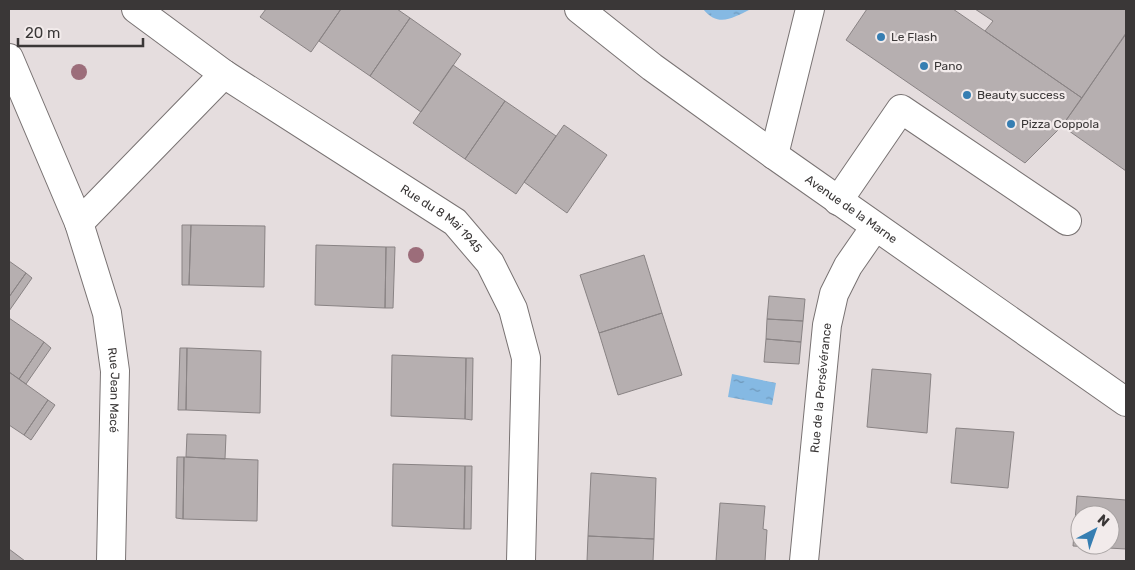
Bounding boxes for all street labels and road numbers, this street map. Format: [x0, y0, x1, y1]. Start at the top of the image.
street label: Avenue de la Marne [803, 172, 900, 246]
street label: Rue du 8 Mai 1945 [398, 182, 485, 255]
street label: Rue de la Persévérance [808, 322, 834, 453]
street label: Rue Jean Macé [105, 346, 122, 433]

